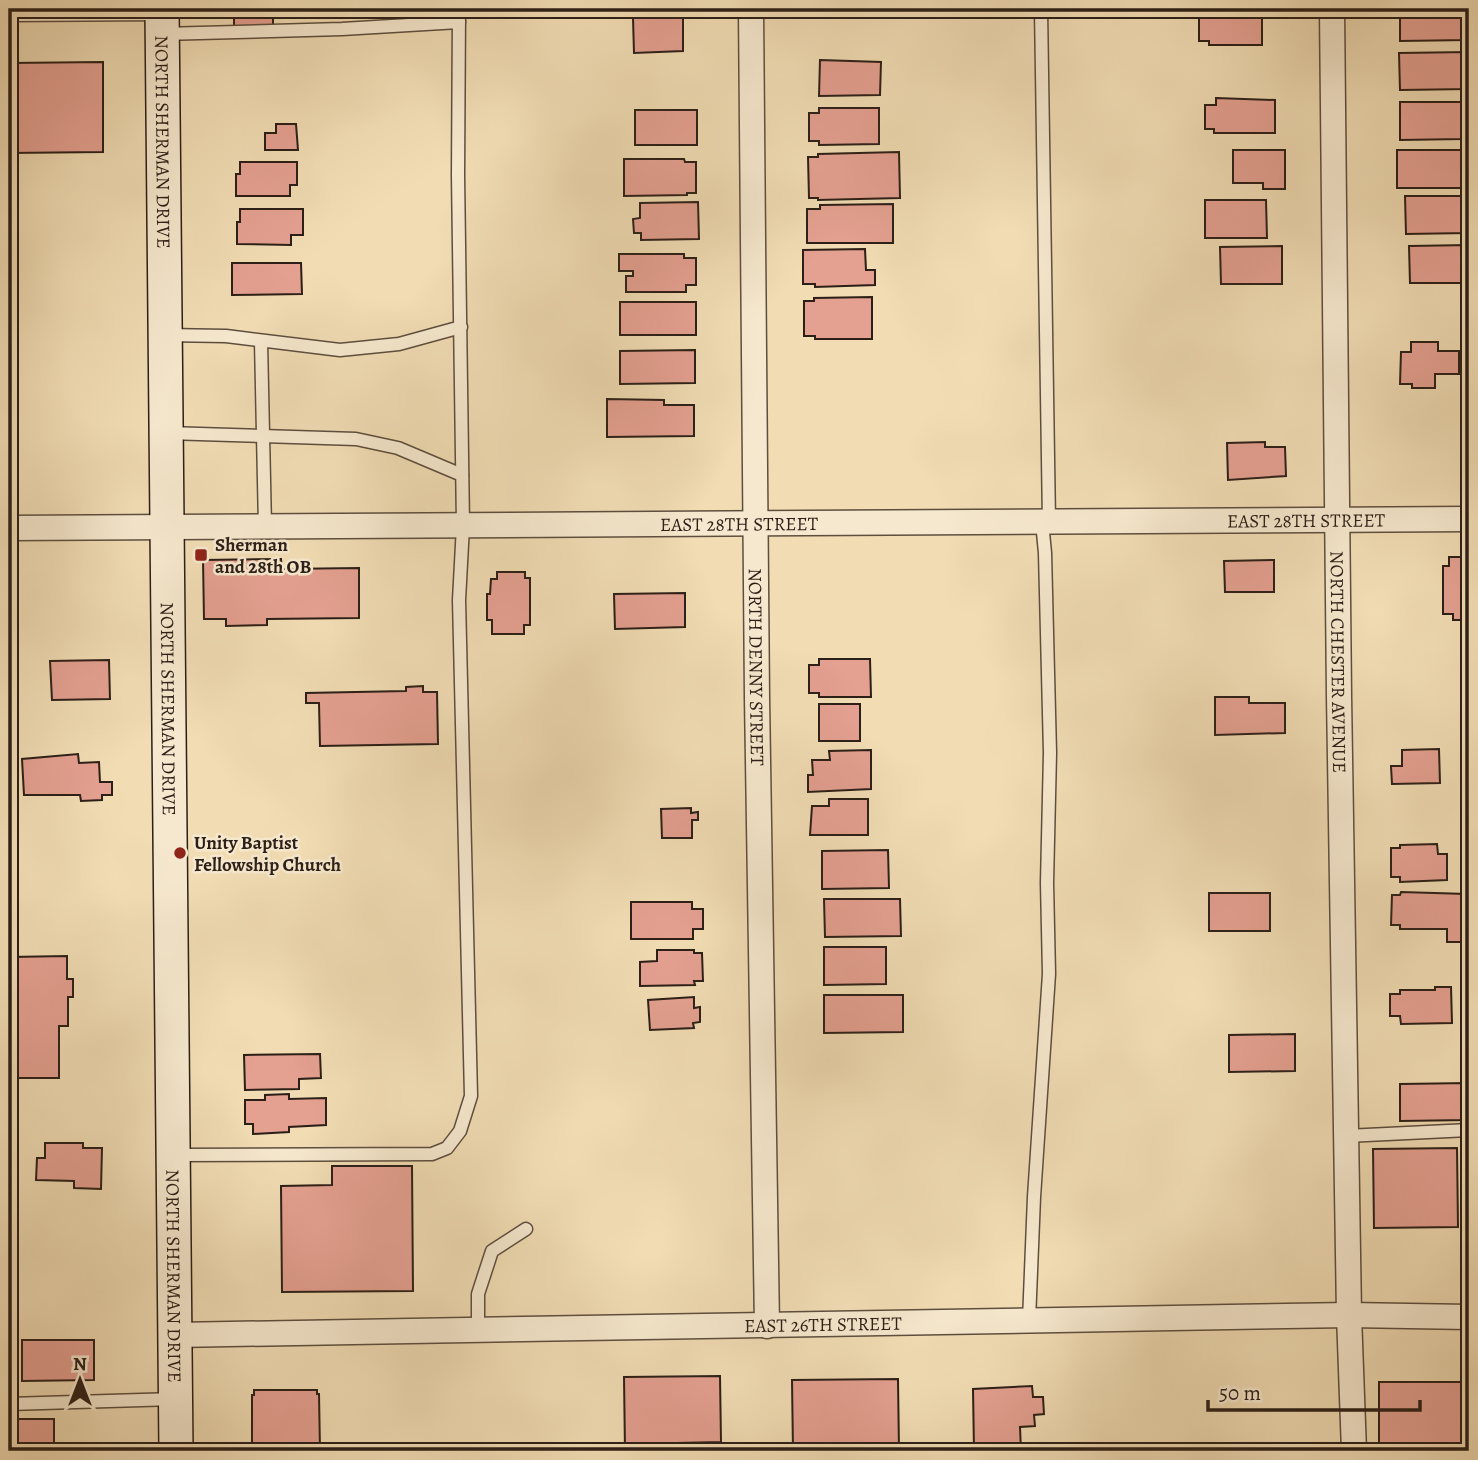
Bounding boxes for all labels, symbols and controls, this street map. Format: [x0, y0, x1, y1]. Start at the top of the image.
street label: NORTH SHERMAN DRIVE [148, 35, 176, 249]
street label: EAST 28TH STREET [1227, 508, 1386, 534]
street label: EAST 28TH STREET [660, 511, 819, 538]
place label: Sherman and 28th OB [215, 532, 311, 580]
marker: Sherman and 28th OB [193, 547, 209, 563]
street label: NORTH CHESTER AVENUE [1324, 551, 1352, 773]
street label: NORTH DENNY STREET [742, 568, 770, 767]
street label: NORTH SHERMAN DRIVE [154, 602, 182, 816]
place label: Unity Baptist Fellowship Church [194, 830, 341, 878]
marker: Unity Baptist Fellowship Church [172, 845, 188, 861]
street label: NORTH SHERMAN DRIVE [159, 1169, 187, 1383]
street label: EAST 26TH STREET [744, 1311, 903, 1339]
north arrow [46, 1344, 116, 1414]
text: N [73, 1351, 87, 1377]
scale bar [1208, 1369, 1420, 1413]
text: 50 m [1219, 1379, 1261, 1407]

